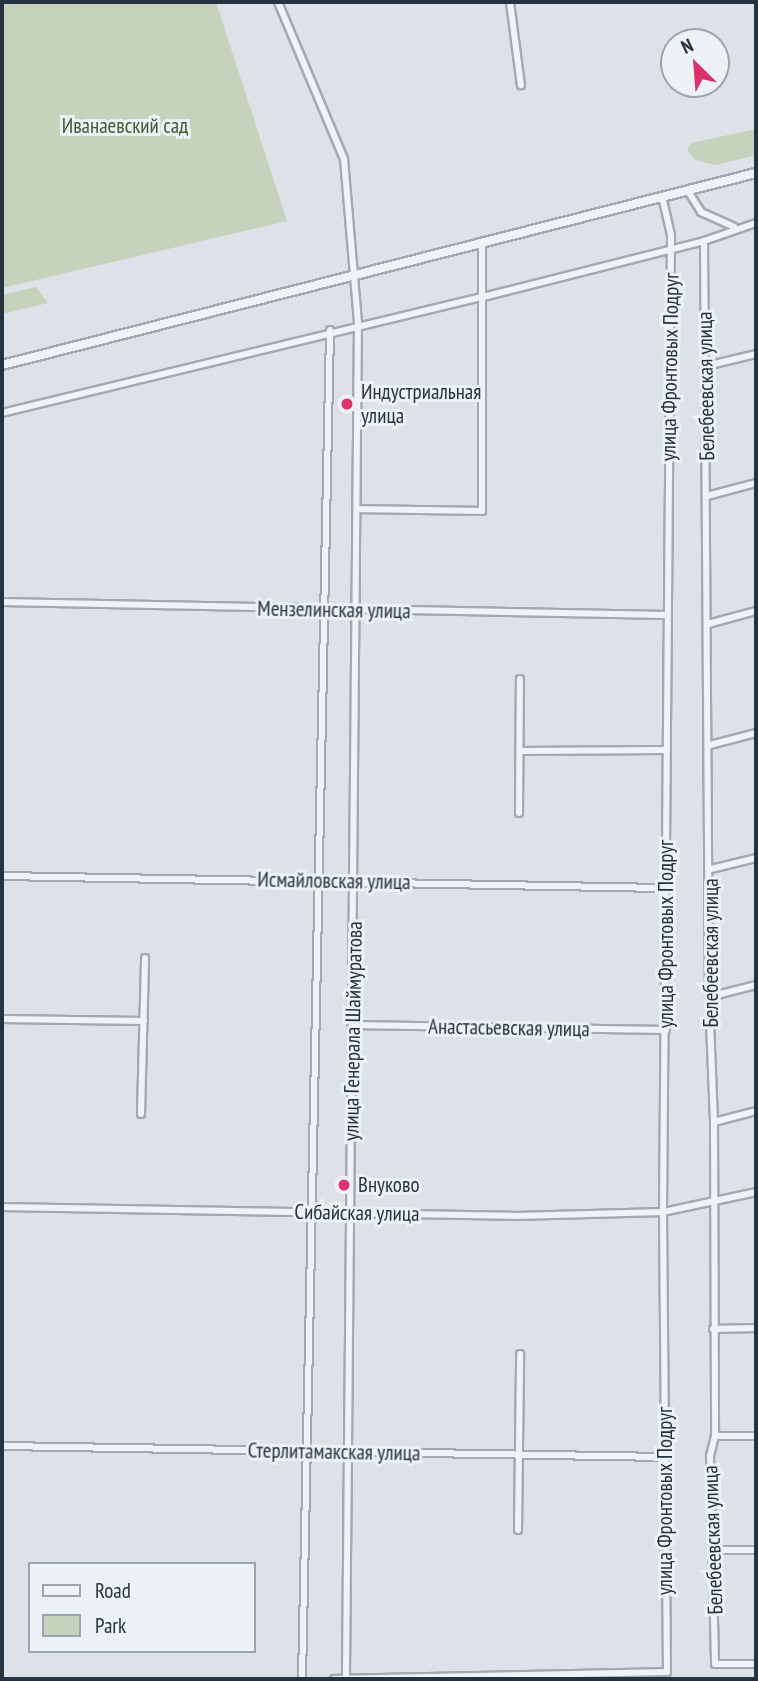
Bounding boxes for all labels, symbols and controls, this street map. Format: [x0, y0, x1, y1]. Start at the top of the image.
north arrow [660, 28, 730, 98]
text: N [677, 33, 697, 59]
park label: Иванаевский сад [62, 113, 188, 139]
street label: улица Фронтовых Подруг [656, 272, 684, 462]
street label: Белебеевская улица [692, 311, 720, 461]
place label: Индустриальная улица [361, 379, 481, 429]
marker: Индустриальная улица [339, 396, 355, 412]
street label: Мензелинская улица [257, 596, 411, 624]
street label: улица Фронтовых Подруг [653, 840, 679, 1028]
street label: Исмайловская улица [257, 867, 411, 895]
street label: Белебеевская улица [698, 878, 724, 1028]
street label: улица Генерала Шаймуратова [338, 921, 368, 1141]
street label: Анастасьевская улица [428, 1014, 590, 1042]
place label: Внуково [358, 1172, 419, 1198]
marker: Внуково [336, 1177, 352, 1193]
street label: Сибайская улица [294, 1199, 420, 1227]
street label: улица Фронтовых Подруг [652, 1407, 678, 1595]
street label: Стерлитамакская улица [247, 1438, 421, 1466]
street label: Белебеевская улица [698, 1465, 728, 1615]
legend [28, 1562, 256, 1653]
text: Road [95, 1577, 131, 1604]
text: Park [95, 1612, 126, 1639]

